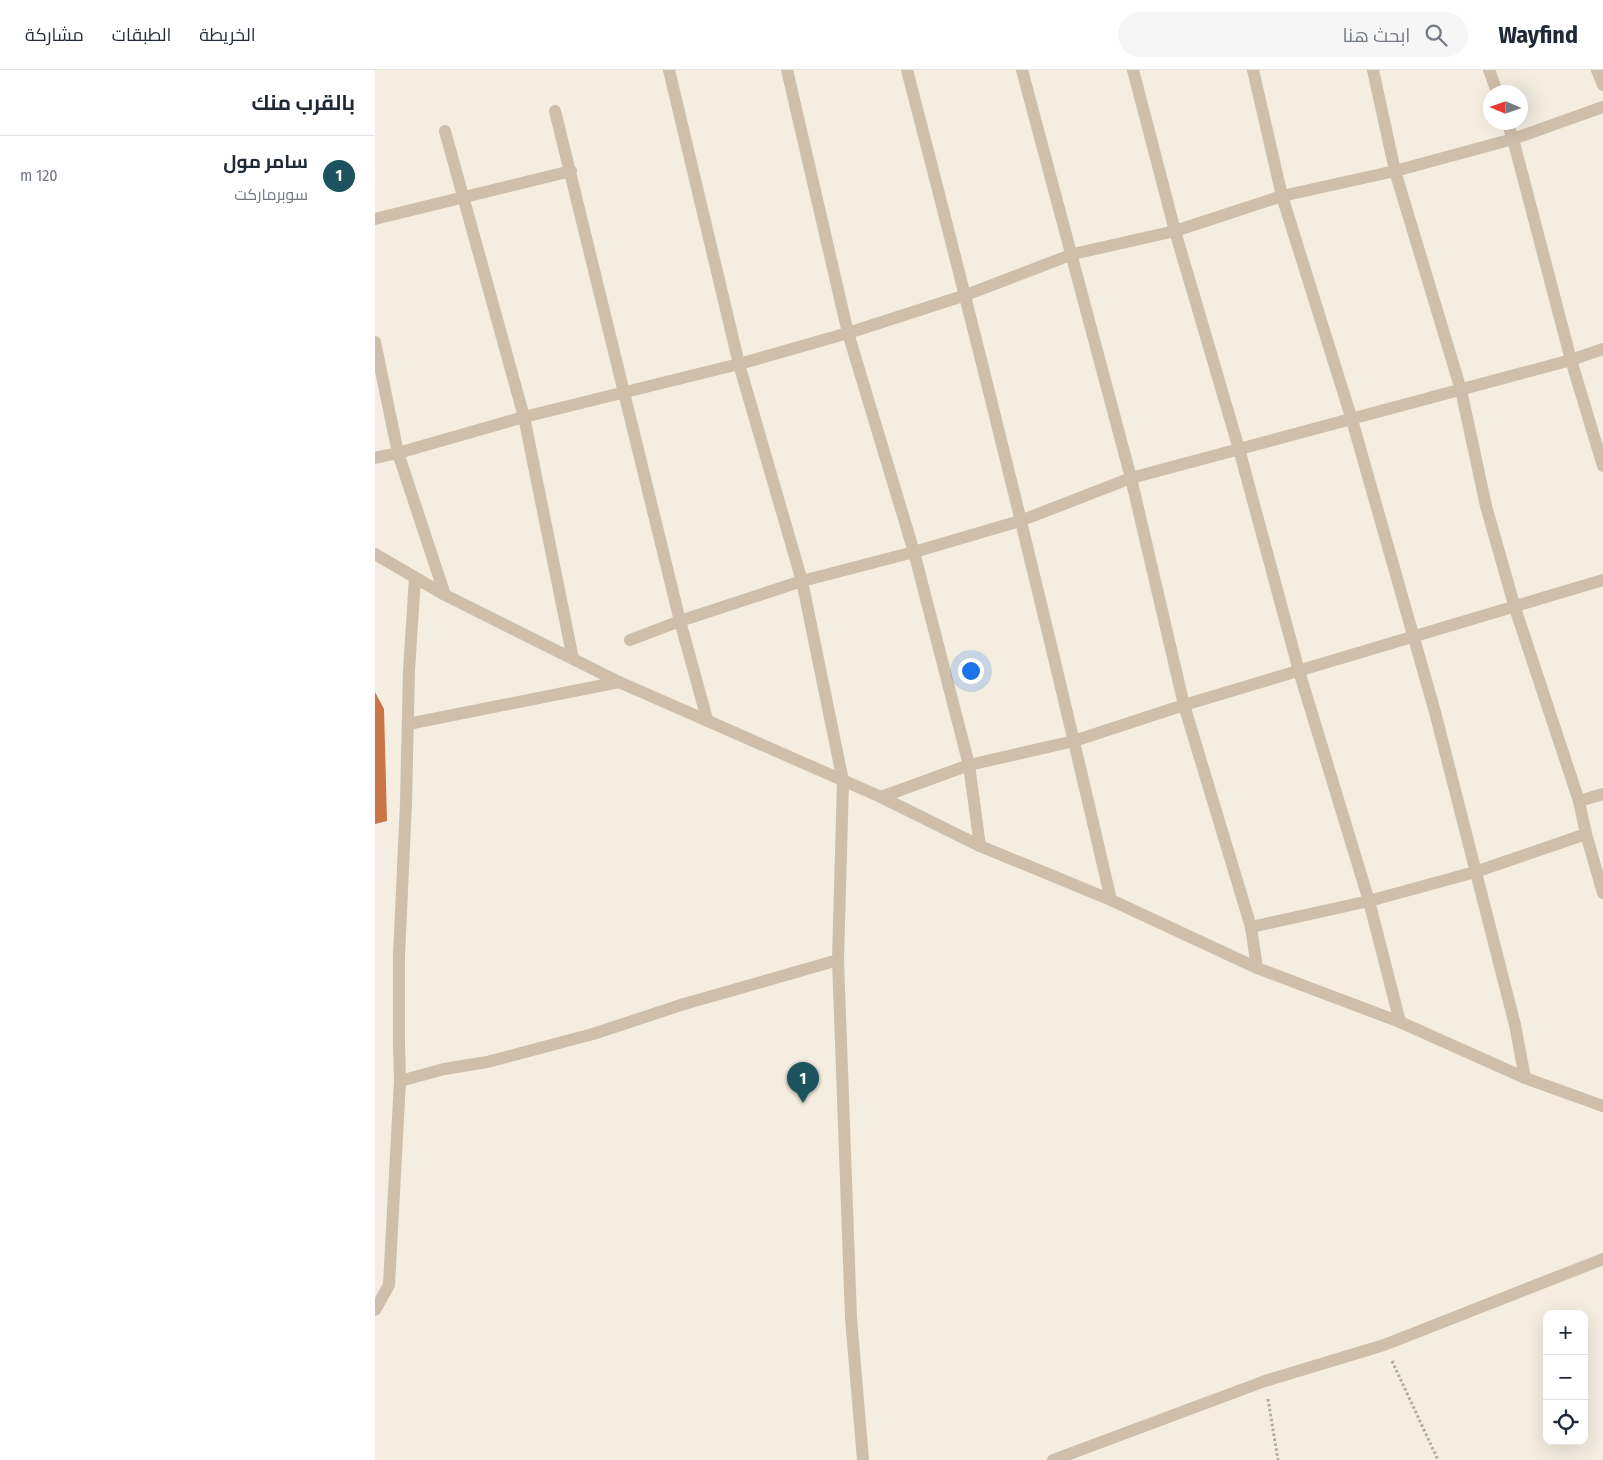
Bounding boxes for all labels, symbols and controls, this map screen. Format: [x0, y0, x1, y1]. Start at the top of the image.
search box [1118, 12, 1468, 57]
icon: search [1422, 21, 1450, 49]
text: Wayfind [1498, 21, 1578, 49]
text: مشاركة [25, 24, 84, 46]
text: الطبقات [112, 24, 171, 46]
text: الخريطة [199, 24, 256, 46]
text: ابحث هنا [1342, 24, 1410, 47]
north arrow [1483, 85, 1528, 130]
text: بالقرب منك [252, 90, 355, 116]
text: سامر مول [223, 150, 308, 173]
text: 120 m [20, 166, 58, 185]
text: 1 [336, 166, 342, 185]
text: سوبرماركت [234, 185, 308, 204]
your location [958, 658, 984, 684]
pin: 1 [787, 1062, 819, 1103]
map controls [1543, 1310, 1588, 1445]
button: + [1543, 1310, 1588, 1355]
button: − [1543, 1355, 1588, 1400]
button: locate [1543, 1400, 1588, 1445]

